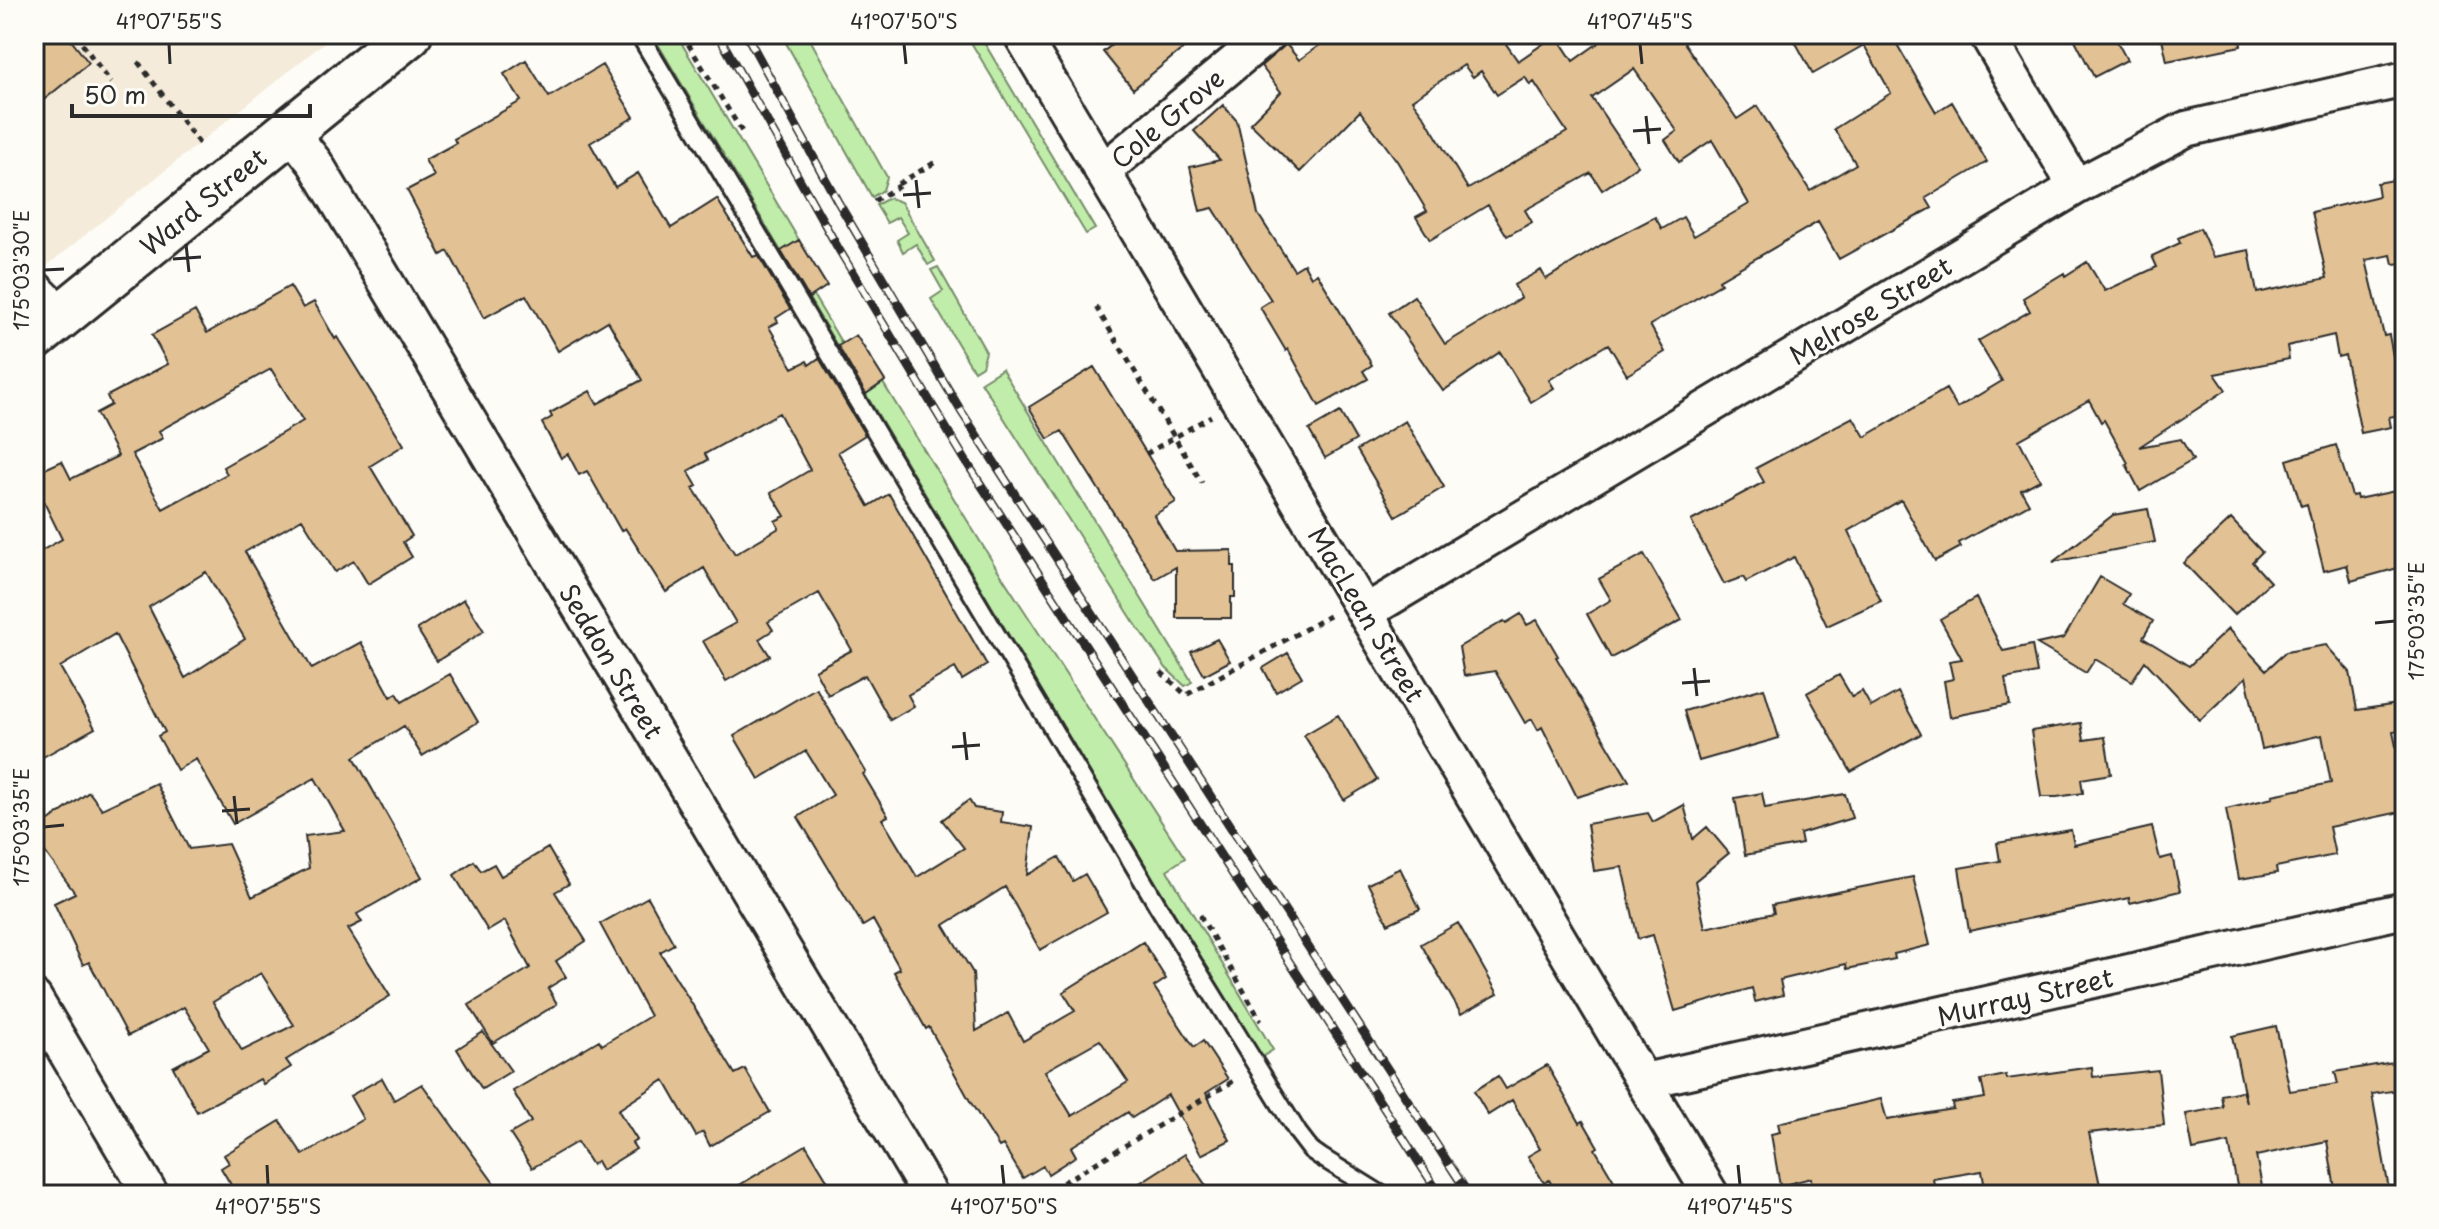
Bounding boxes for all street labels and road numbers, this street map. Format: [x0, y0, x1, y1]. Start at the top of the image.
street label: Cole Grove [1102, 59, 1232, 177]
street label: Ward Street [131, 138, 275, 264]
street label: Melrose Street [1781, 246, 1959, 374]
street label: MacLean Street [1299, 519, 1435, 709]
street label: Seddon Street [550, 576, 674, 746]
street label: Murray Street [1933, 957, 2117, 1035]

